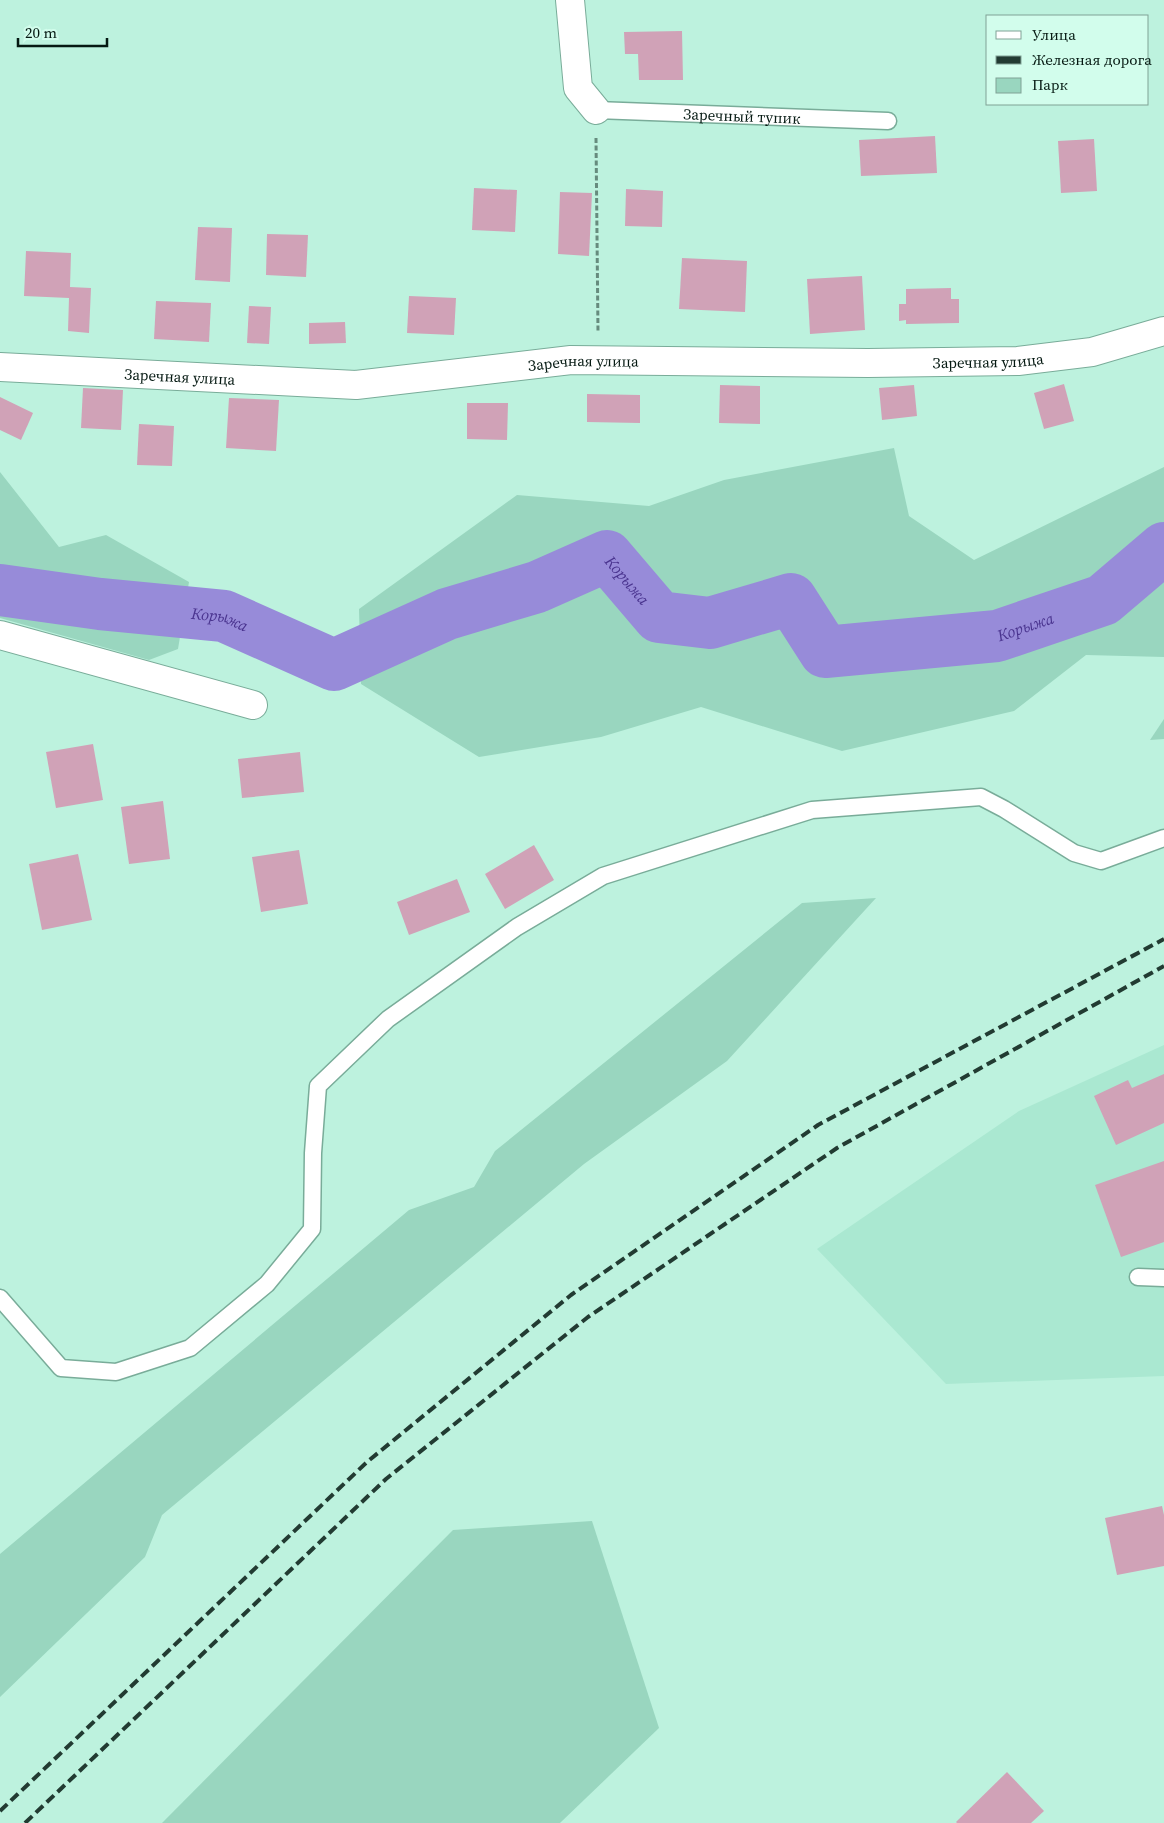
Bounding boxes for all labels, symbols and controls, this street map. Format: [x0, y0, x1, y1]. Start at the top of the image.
scale bar [18, 15, 106, 47]
legend [986, 15, 1149, 105]
text: 20 m [25, 22, 57, 43]
text: Улица [1032, 24, 1076, 45]
text: Железная дорога [1032, 49, 1152, 70]
text: Парк [1032, 74, 1068, 95]
street label: Заречный тупик [683, 103, 802, 128]
street label: Заречная улица [932, 347, 1045, 373]
street label: Заречная улица [527, 349, 639, 375]
street label: Заречная улица [124, 363, 236, 389]
water label: Корыжа [599, 550, 655, 610]
water label: Корыжа [189, 602, 252, 637]
water label: Корыжа [993, 606, 1057, 647]

